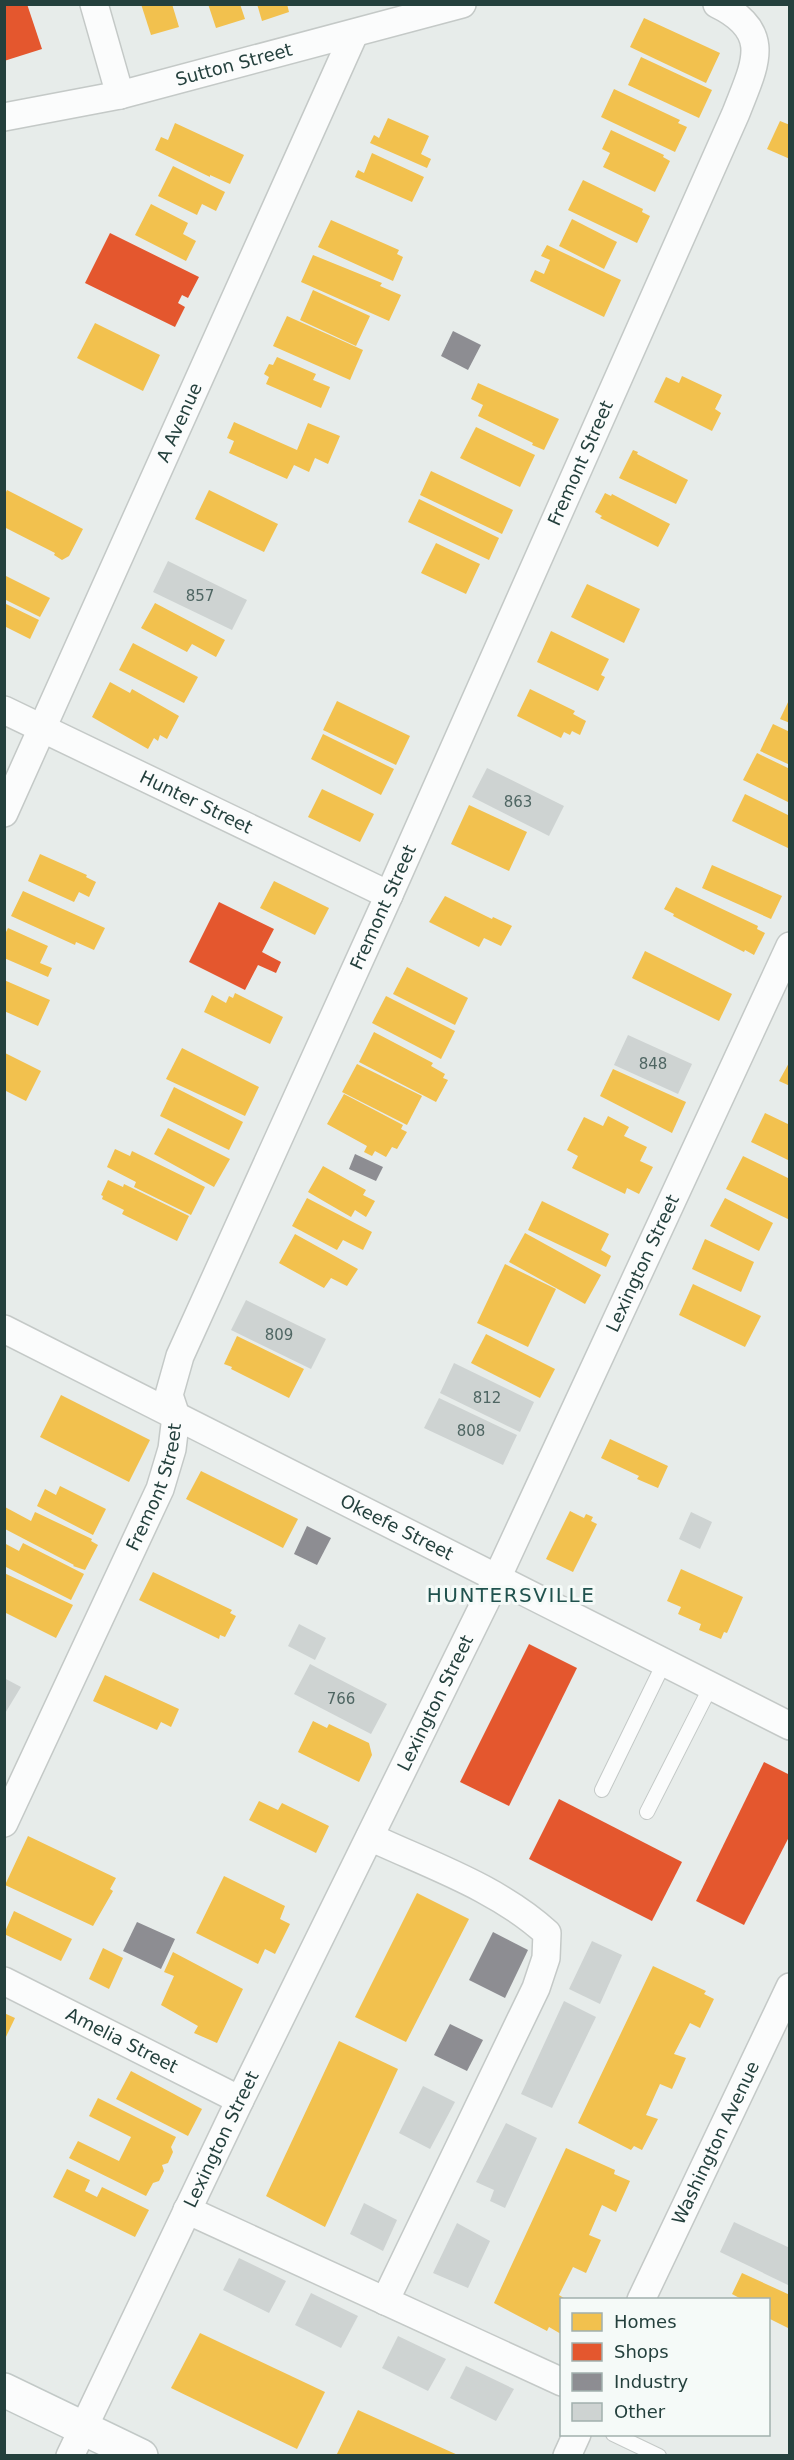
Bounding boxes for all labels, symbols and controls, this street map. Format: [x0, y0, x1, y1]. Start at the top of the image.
street label: Sutton Street [173, 39, 294, 90]
street label: A Avenue [152, 379, 206, 465]
street label: Fremont Street [543, 397, 617, 529]
house number: 857 [186, 587, 214, 605]
street label: Hunter Street [136, 766, 256, 838]
house number: 863 [504, 793, 532, 811]
street label: Fremont Street [346, 841, 420, 973]
house number: 848 [639, 1055, 667, 1073]
street label: Lexington Street [601, 1191, 683, 1335]
house number: 809 [265, 1326, 293, 1344]
house number: 812 [473, 1389, 501, 1407]
street label: Fremont Street [122, 1422, 185, 1554]
house number: 808 [457, 1422, 485, 1440]
street label: Okeefe Street [337, 1490, 457, 1564]
district label: HUNTERSVILLE [427, 1583, 595, 1607]
street label: Lexington Street [393, 1631, 477, 1774]
house number: 766 [327, 1690, 355, 1708]
street label: Amelia Street [63, 2003, 182, 2077]
street label: Washington Avenue [667, 2058, 763, 2228]
street label: Lexington Street [179, 2067, 263, 2211]
legend [560, 2298, 770, 2436]
text: Homes [614, 2311, 677, 2332]
text: Shops [614, 2341, 669, 2362]
text: Industry [614, 2371, 688, 2392]
text: Other [614, 2401, 666, 2422]

